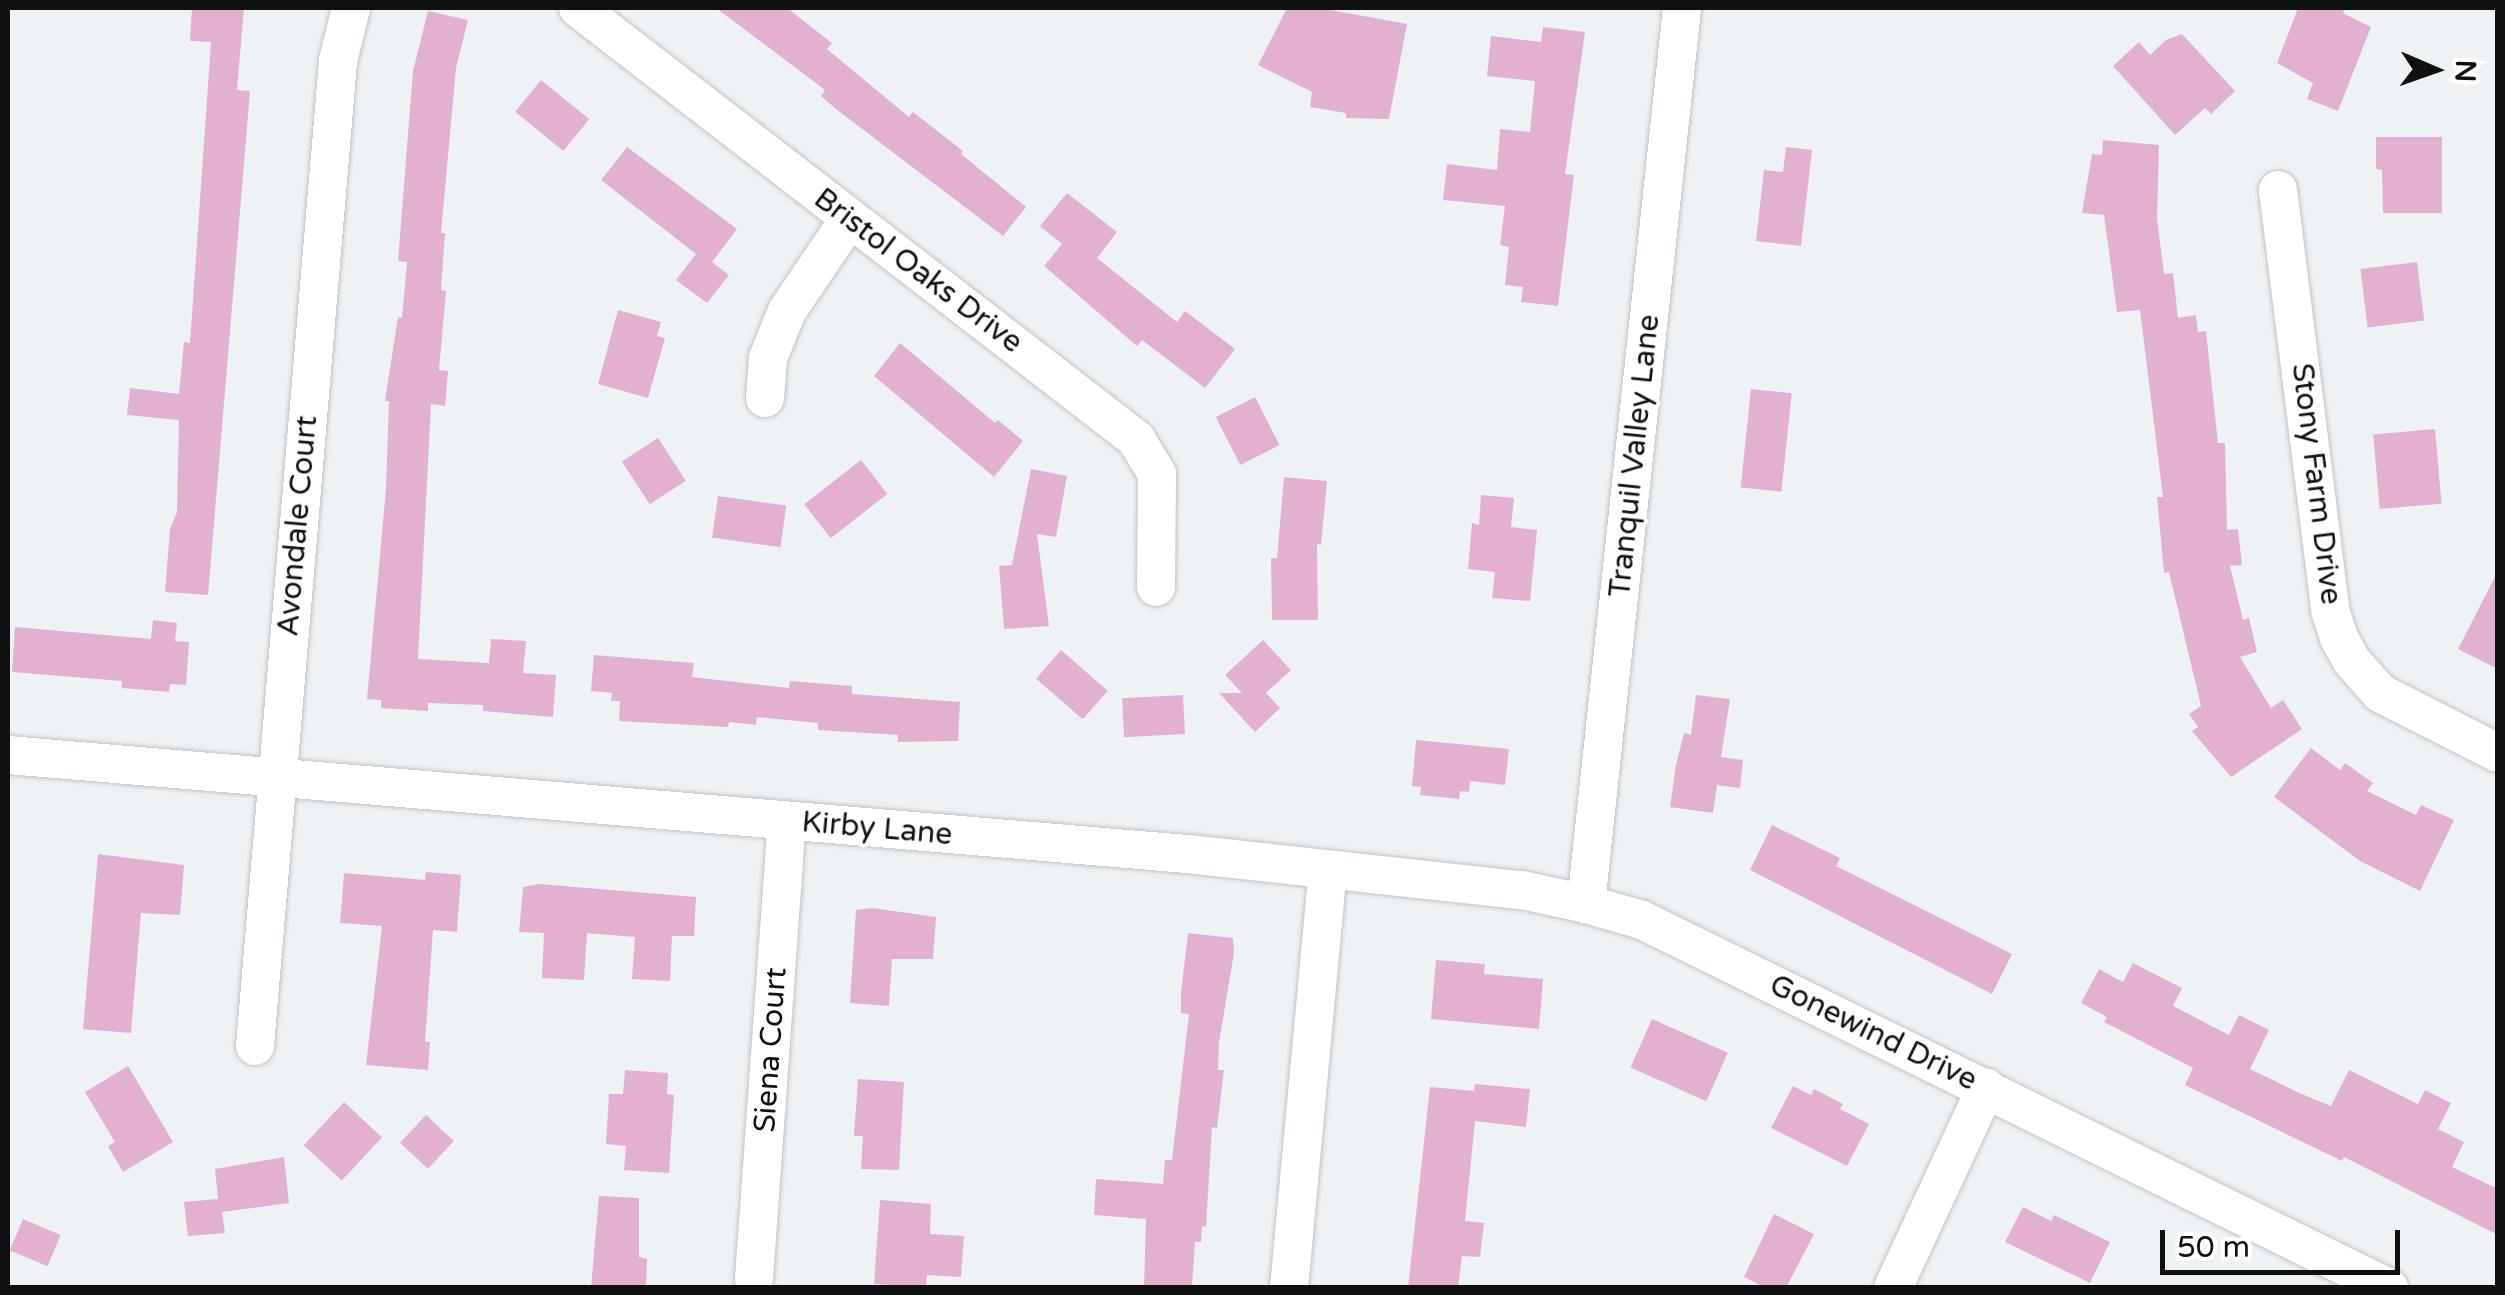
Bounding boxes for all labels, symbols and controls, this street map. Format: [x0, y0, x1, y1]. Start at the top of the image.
north arrow [2385, 20, 2485, 120]
text: N [2448, 59, 2482, 83]
street label: Bristol Oaks Drive [807, 181, 1029, 361]
street label: Tranquil Valley Lane [1602, 313, 1668, 599]
street label: Stony Farm Drive [2283, 361, 2349, 607]
street label: Avondale Court [270, 414, 326, 638]
street label: Kirby Lane [800, 804, 954, 854]
street label: Siena Court [747, 966, 795, 1134]
street label: Gonewind Drive [1763, 967, 1983, 1099]
scale bar [2165, 1210, 2405, 1272]
text: 50 m [2177, 1229, 2250, 1266]

